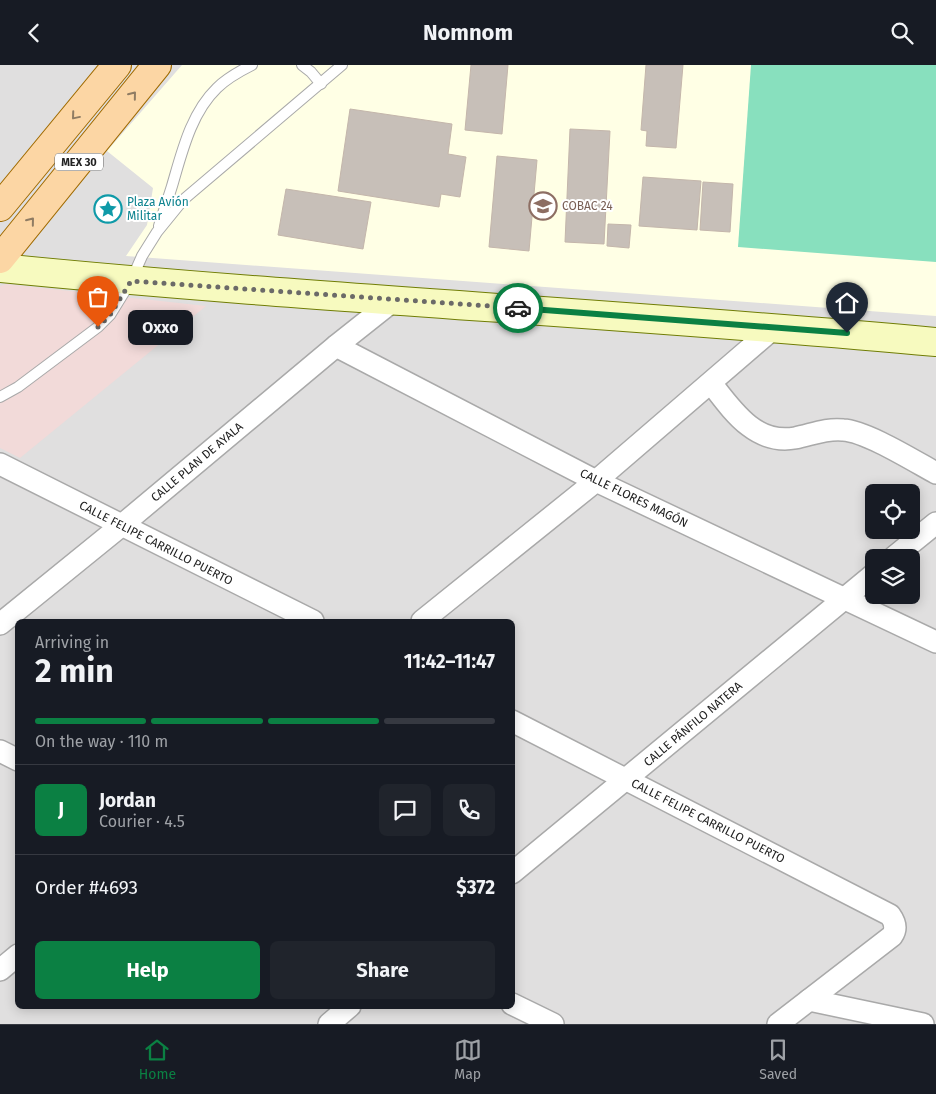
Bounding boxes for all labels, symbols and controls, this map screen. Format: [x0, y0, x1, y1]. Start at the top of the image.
icon: back [20, 19, 48, 47]
text: Nomnom [423, 19, 513, 46]
icon: search [888, 19, 916, 47]
one-way arrow [128, 91, 137, 100]
one-way arrow [73, 110, 81, 119]
road number: MEX 30 [55, 153, 103, 170]
school or university icon: COBAC 24 [528, 191, 558, 221]
place icon: Plaza Avión Militar [93, 194, 123, 224]
place label: Plaza Avión Militar [127, 195, 189, 223]
place label: COBAC 24 [562, 199, 613, 213]
one-way arrow [25, 218, 33, 227]
pin [77, 276, 119, 327]
pin [826, 282, 868, 333]
icon: bag [84, 283, 112, 311]
courier [493, 283, 543, 333]
icon: home [833, 289, 861, 317]
icon: car [504, 294, 532, 322]
callout: Oxxo [128, 309, 193, 345]
text: Oxxo [142, 318, 179, 337]
street label: CALLE PLAN DE AYALA [148, 419, 246, 505]
street label: CALLE FLORES MAGÓN [578, 465, 691, 530]
map controls [865, 484, 920, 604]
button: locate [865, 484, 920, 539]
street label: CALLE FELIPE CARRILLO PUERTO [77, 498, 235, 588]
button: layers [865, 549, 920, 604]
text: Arriving in [35, 633, 109, 652]
text: 11:42–11:47 [404, 650, 495, 673]
text: 2 min [35, 652, 114, 690]
street label: CALLE PÁNFILO NATERA [640, 678, 745, 769]
text: On the way · 110 m [35, 732, 168, 751]
street label: CALLE FELIPE CARRILLO PUERTO [629, 776, 787, 866]
button: chat [379, 784, 431, 836]
button: phone [443, 784, 495, 836]
text: Jordan [99, 789, 156, 812]
text: J [58, 798, 64, 821]
text: Courier · 4.5 [99, 812, 185, 831]
text: Order #4693 [35, 876, 138, 899]
text: $372 [456, 876, 495, 899]
button: Help [35, 941, 260, 999]
button: Share [270, 941, 495, 999]
tab: Home [139, 1036, 176, 1083]
tab: Map [454, 1036, 482, 1083]
tab: Saved [759, 1036, 797, 1083]

